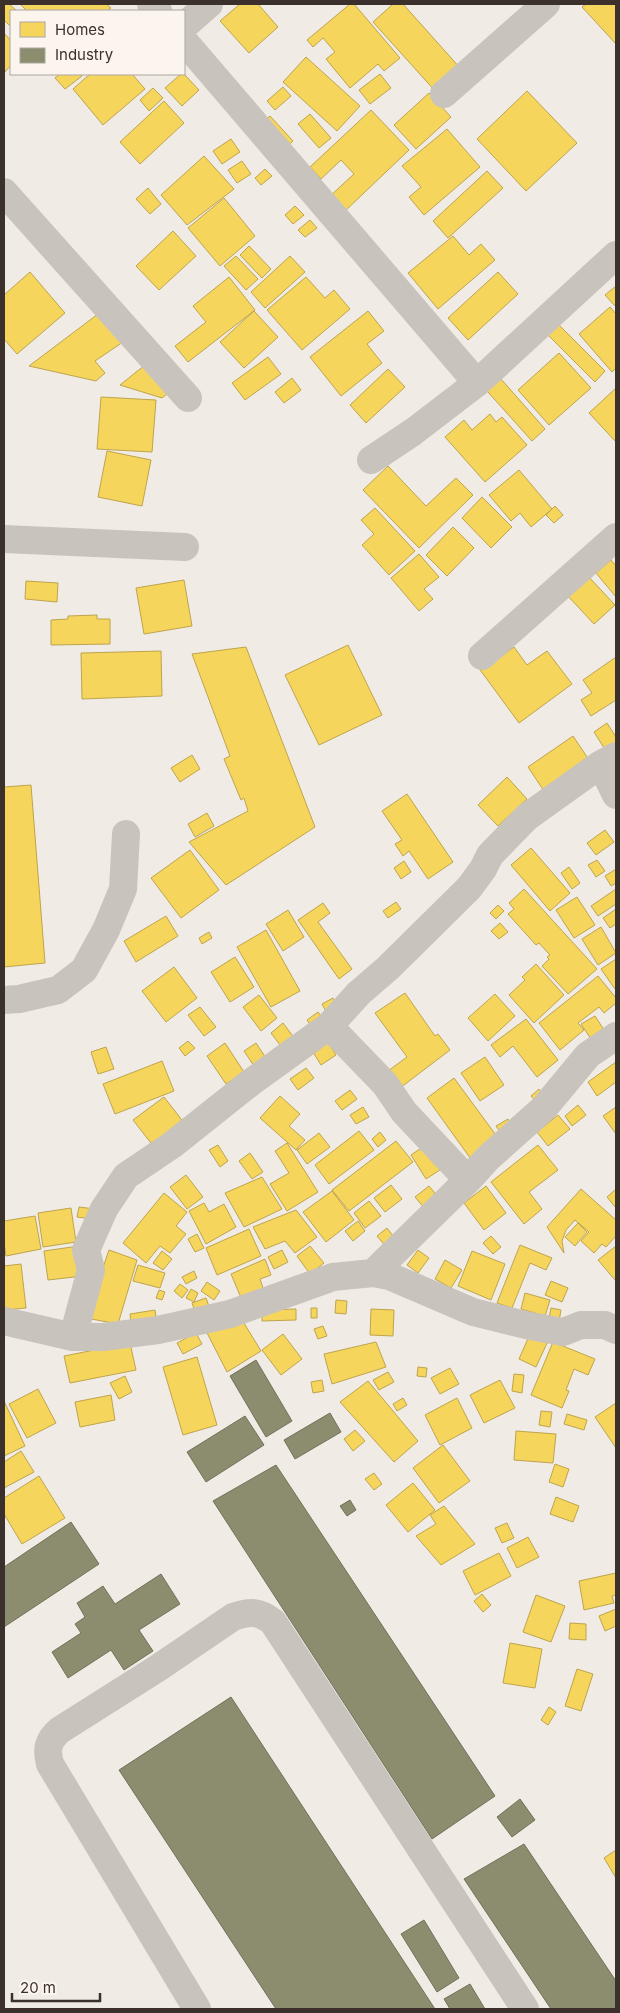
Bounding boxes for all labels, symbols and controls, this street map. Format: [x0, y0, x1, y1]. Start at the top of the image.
legend [10, 10, 185, 75]
text: Homes [55, 20, 105, 39]
text: Industry [55, 45, 114, 64]
scale bar [12, 1970, 100, 2002]
text: 20 m [20, 1978, 56, 1997]

